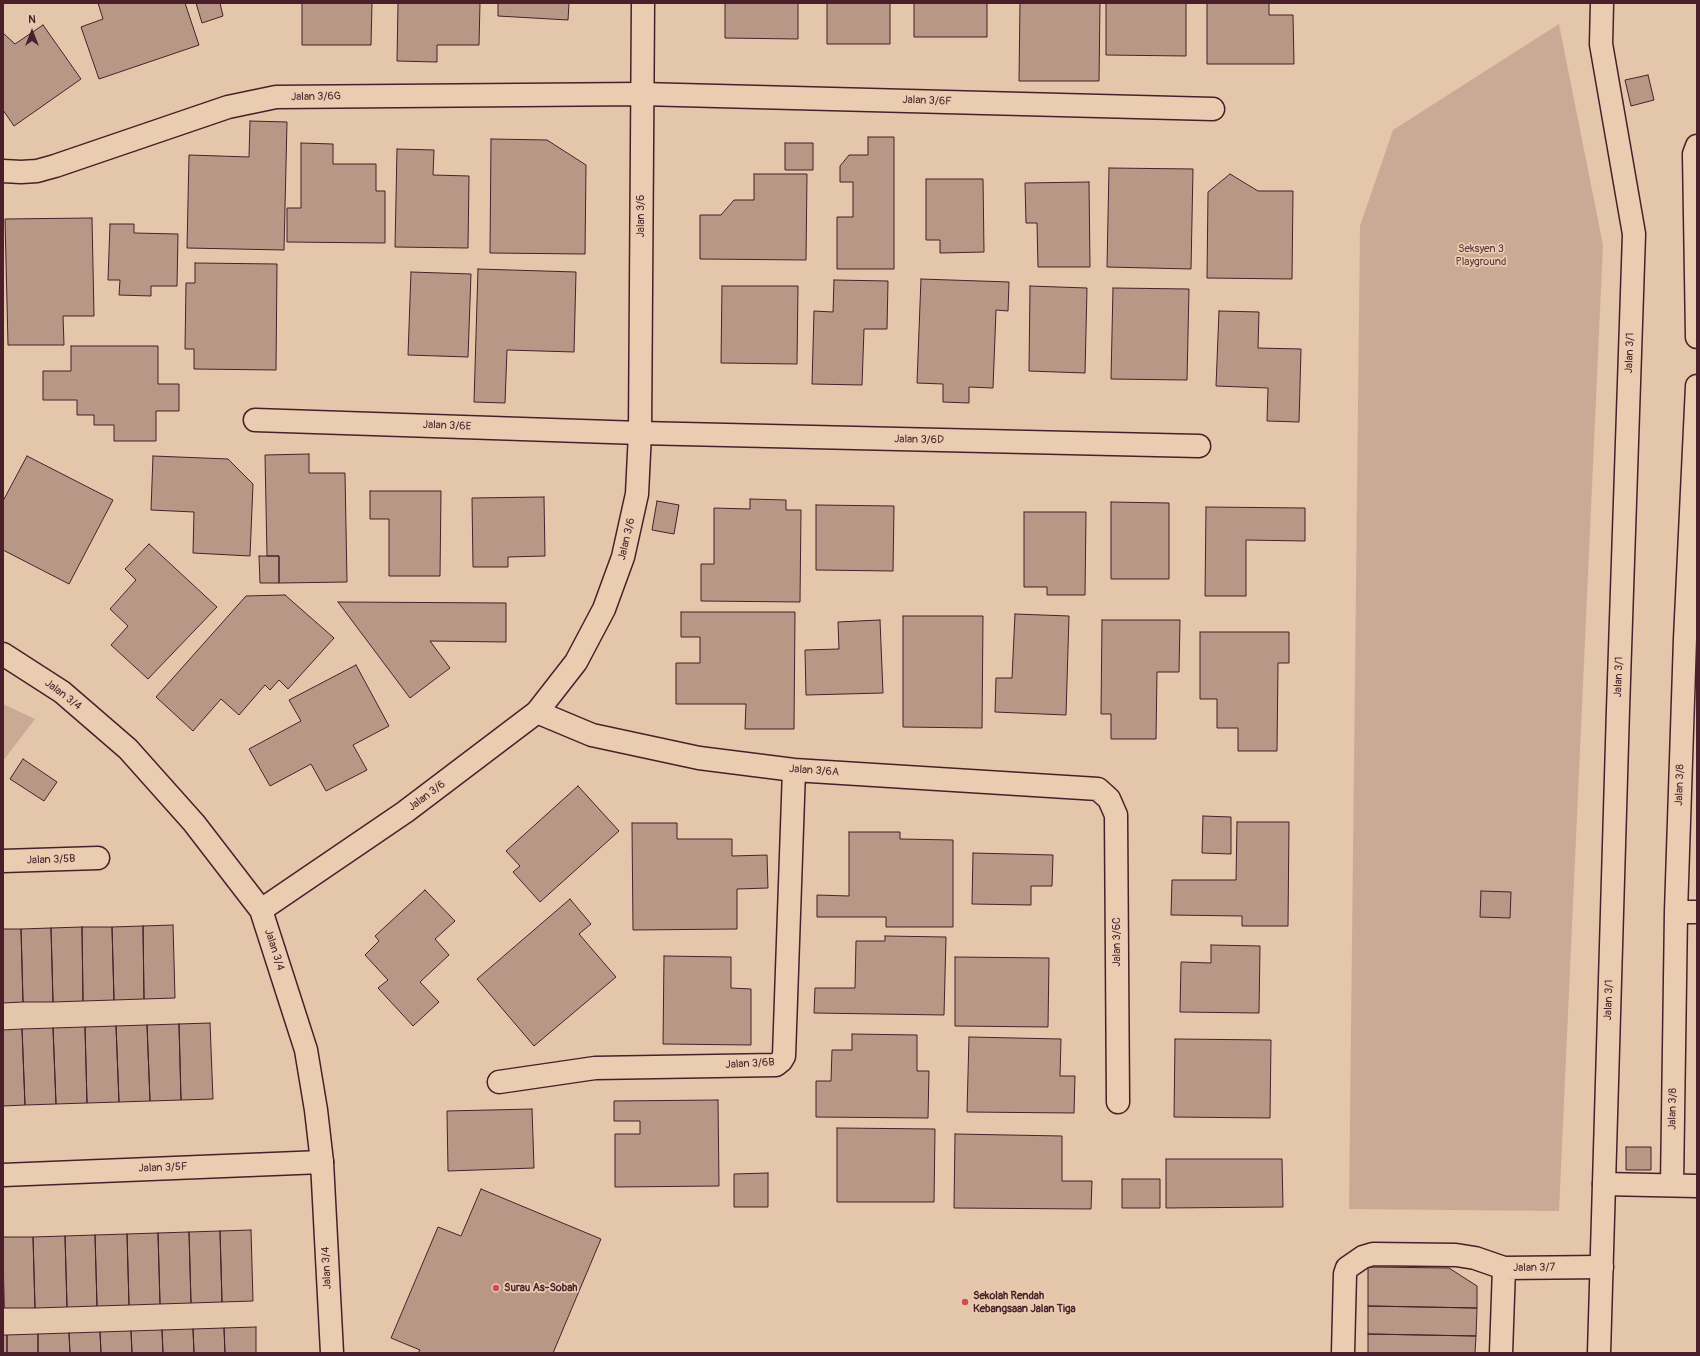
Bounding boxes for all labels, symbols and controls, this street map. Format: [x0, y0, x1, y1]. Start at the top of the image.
north arrow [12, 12, 52, 52]
text: N [28, 13, 36, 26]
street label: Jalan 3/6G [291, 90, 341, 104]
street label: Jalan 3/6F [902, 94, 952, 108]
street label: Jalan 3/6 [634, 195, 648, 237]
park label: Seksyen 3 Playground [1456, 242, 1506, 268]
street label: Jalan 3/1 [1623, 332, 1637, 374]
street label: Jalan 3/6E [422, 419, 472, 433]
street label: Jalan 3/6D [894, 433, 944, 447]
street label: Jalan 3/6 [616, 517, 638, 561]
street label: Jalan 3/1 [1612, 656, 1626, 698]
street label: Jalan 3/4 [42, 677, 84, 713]
street label: Jalan 3/6A [789, 763, 839, 779]
street label: Jalan 3/8 [1673, 764, 1687, 806]
street label: Jalan 3/6 [406, 778, 448, 814]
street label: Jalan 3/5B [26, 853, 76, 867]
street label: Jalan 3/6C [1110, 917, 1124, 967]
street label: Jalan 3/4 [261, 928, 287, 972]
street label: Jalan 3/1 [1602, 979, 1616, 1021]
street label: Jalan 3/6B [725, 1056, 775, 1072]
street label: Jalan 3/8 [1666, 1088, 1680, 1130]
street label: Jalan 3/5F [138, 1161, 188, 1175]
street label: Jalan 3/4 [319, 1246, 335, 1290]
street label: Jalan 3/7 [1513, 1261, 1555, 1275]
place label: Surau As-Sobah [504, 1281, 577, 1295]
marker: Surau As-Sobah [491, 1283, 501, 1293]
place label: Sekolah Rendah Kebangsaan Jalan Tiga [973, 1289, 1076, 1315]
marker: Sekolah Rendah Kebangsaan Jalan Tiga [960, 1297, 970, 1307]

